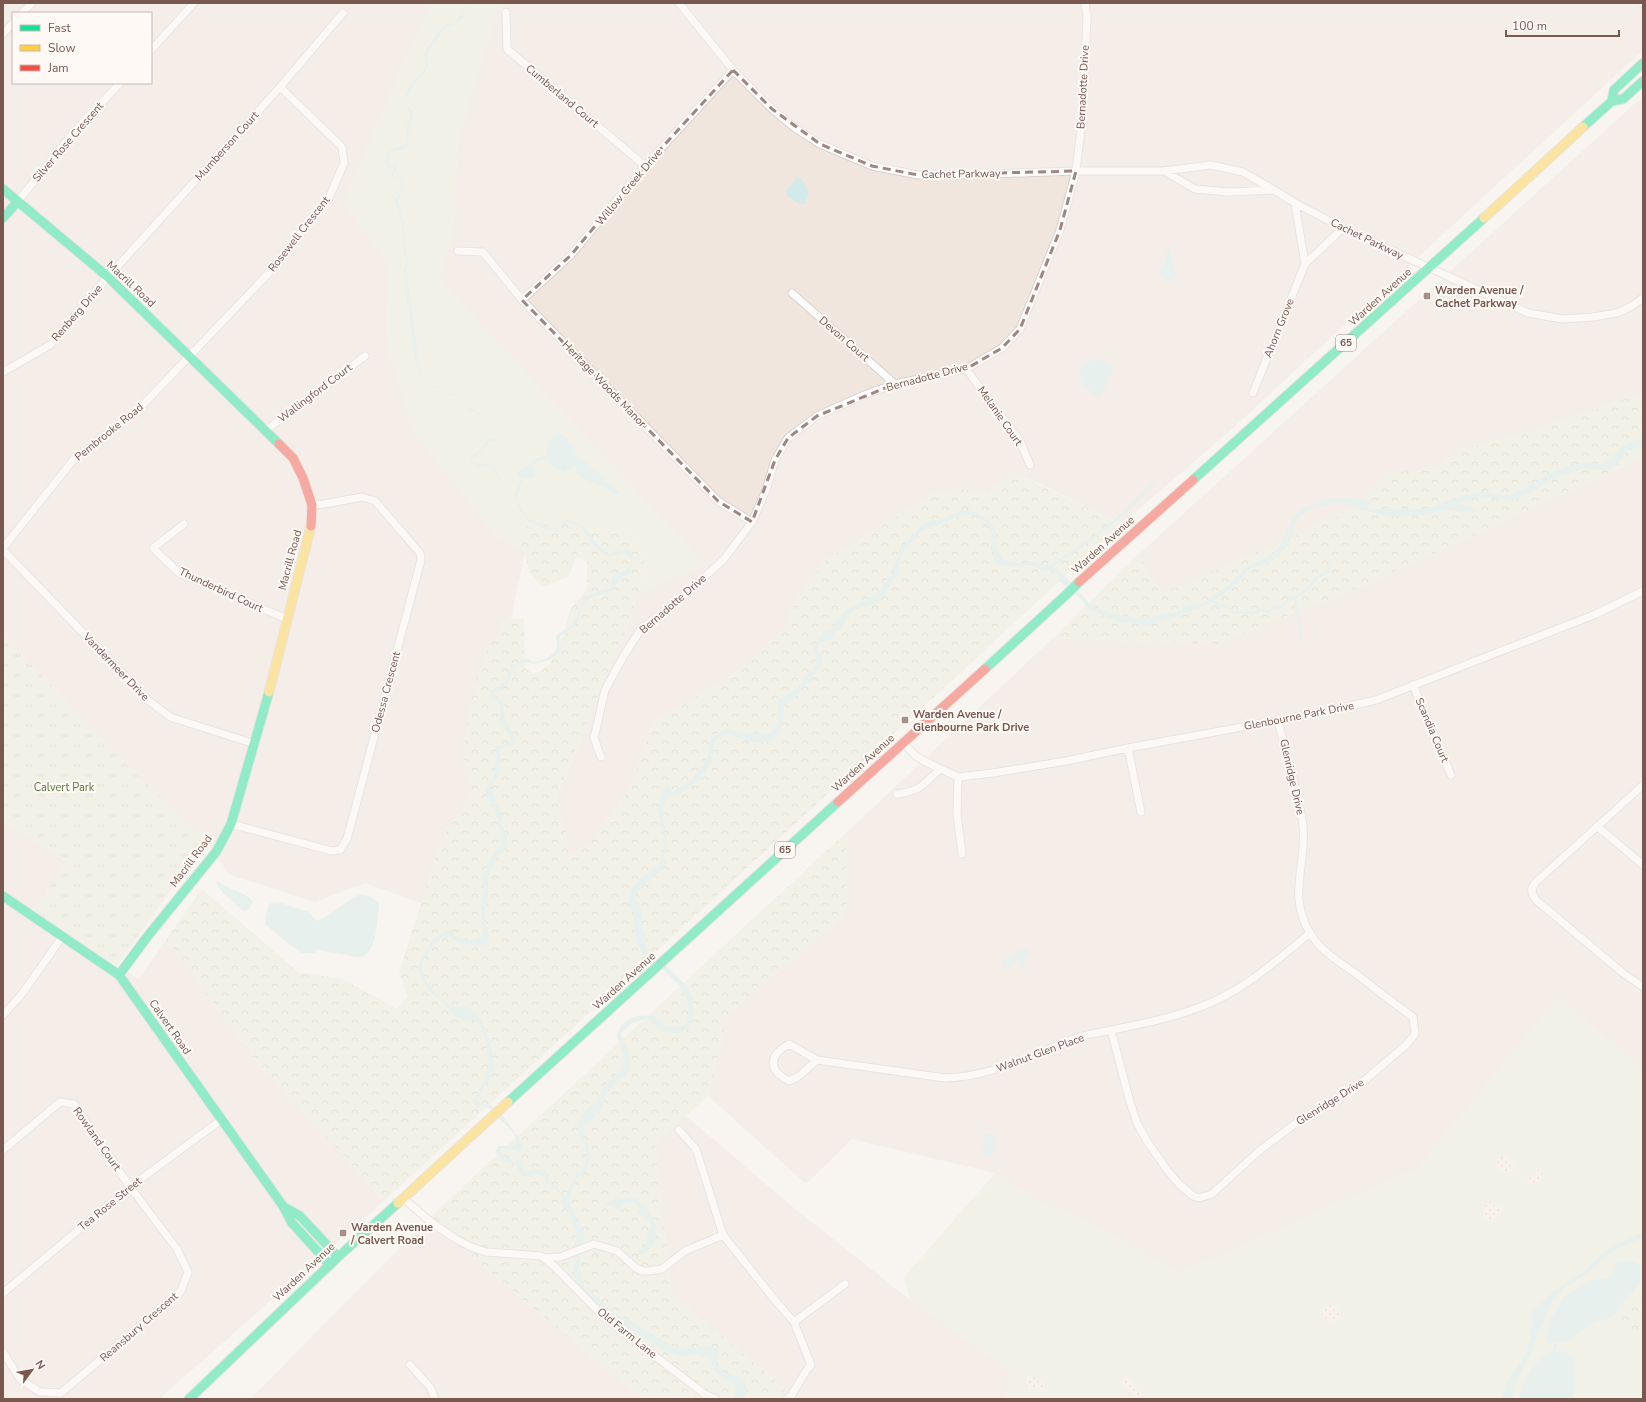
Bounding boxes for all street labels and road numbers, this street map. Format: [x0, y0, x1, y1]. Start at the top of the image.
street label: Bernadotte Drive [1073, 44, 1093, 129]
street label: Cumberland Court [522, 61, 602, 131]
street label: Silver Rose Crescent [29, 99, 107, 185]
street label: Mumberson Court [192, 108, 262, 184]
street label: Willow Creek Drive [592, 145, 666, 229]
street label: Cachet Parkway [921, 166, 1001, 182]
street label: Rosewell Crescent [265, 193, 333, 275]
street label: Cachet Parkway [1328, 215, 1406, 263]
street label: Macrill Road [103, 257, 159, 311]
street label: Warden Avenue [1345, 265, 1415, 329]
street label: Renberg Drive [48, 281, 106, 345]
street label: Ahorn Grove [1260, 296, 1298, 360]
street label: Devon Court [816, 313, 872, 365]
road number: 65 [1336, 335, 1356, 351]
street label: Heritage Woods Manor [559, 337, 649, 431]
street label: Bernadotte Drive [884, 359, 970, 395]
street label: Wallingford Court [275, 360, 355, 426]
street label: Melanie Court [974, 383, 1026, 449]
street label: Pembrooke Road [72, 400, 146, 464]
street label: Warden Avenue [1068, 513, 1138, 577]
street label: Macrill Road [275, 528, 305, 592]
street label: Thunderbird Court [177, 564, 266, 616]
street label: Bernadotte Drive [636, 571, 710, 637]
street label: Vandermeer Drive [79, 629, 152, 704]
street label: Odessa Crescent [368, 650, 404, 734]
street label: Scandia Court [1412, 695, 1452, 765]
street label: Glenbourne Park Drive [1243, 698, 1355, 734]
street label: Warden Avenue [828, 731, 898, 795]
street label: Glenridge Drive [1276, 738, 1308, 817]
street label: Macrill Road [166, 832, 216, 890]
road number: 65 [775, 842, 795, 858]
street label: Warden Avenue [589, 949, 659, 1013]
street label: Calvert Road [145, 996, 195, 1058]
street label: Walnut Glen Place [994, 1030, 1086, 1076]
street label: Glenridge Drive [1293, 1075, 1367, 1129]
street label: Rowland Court [69, 1104, 125, 1174]
street label: Tea Rose Street [75, 1174, 145, 1234]
street label: Warden Avenue [270, 1239, 338, 1305]
street label: Reansbury Crescent [97, 1289, 181, 1365]
street label: Old Farm Lane [594, 1304, 660, 1362]

